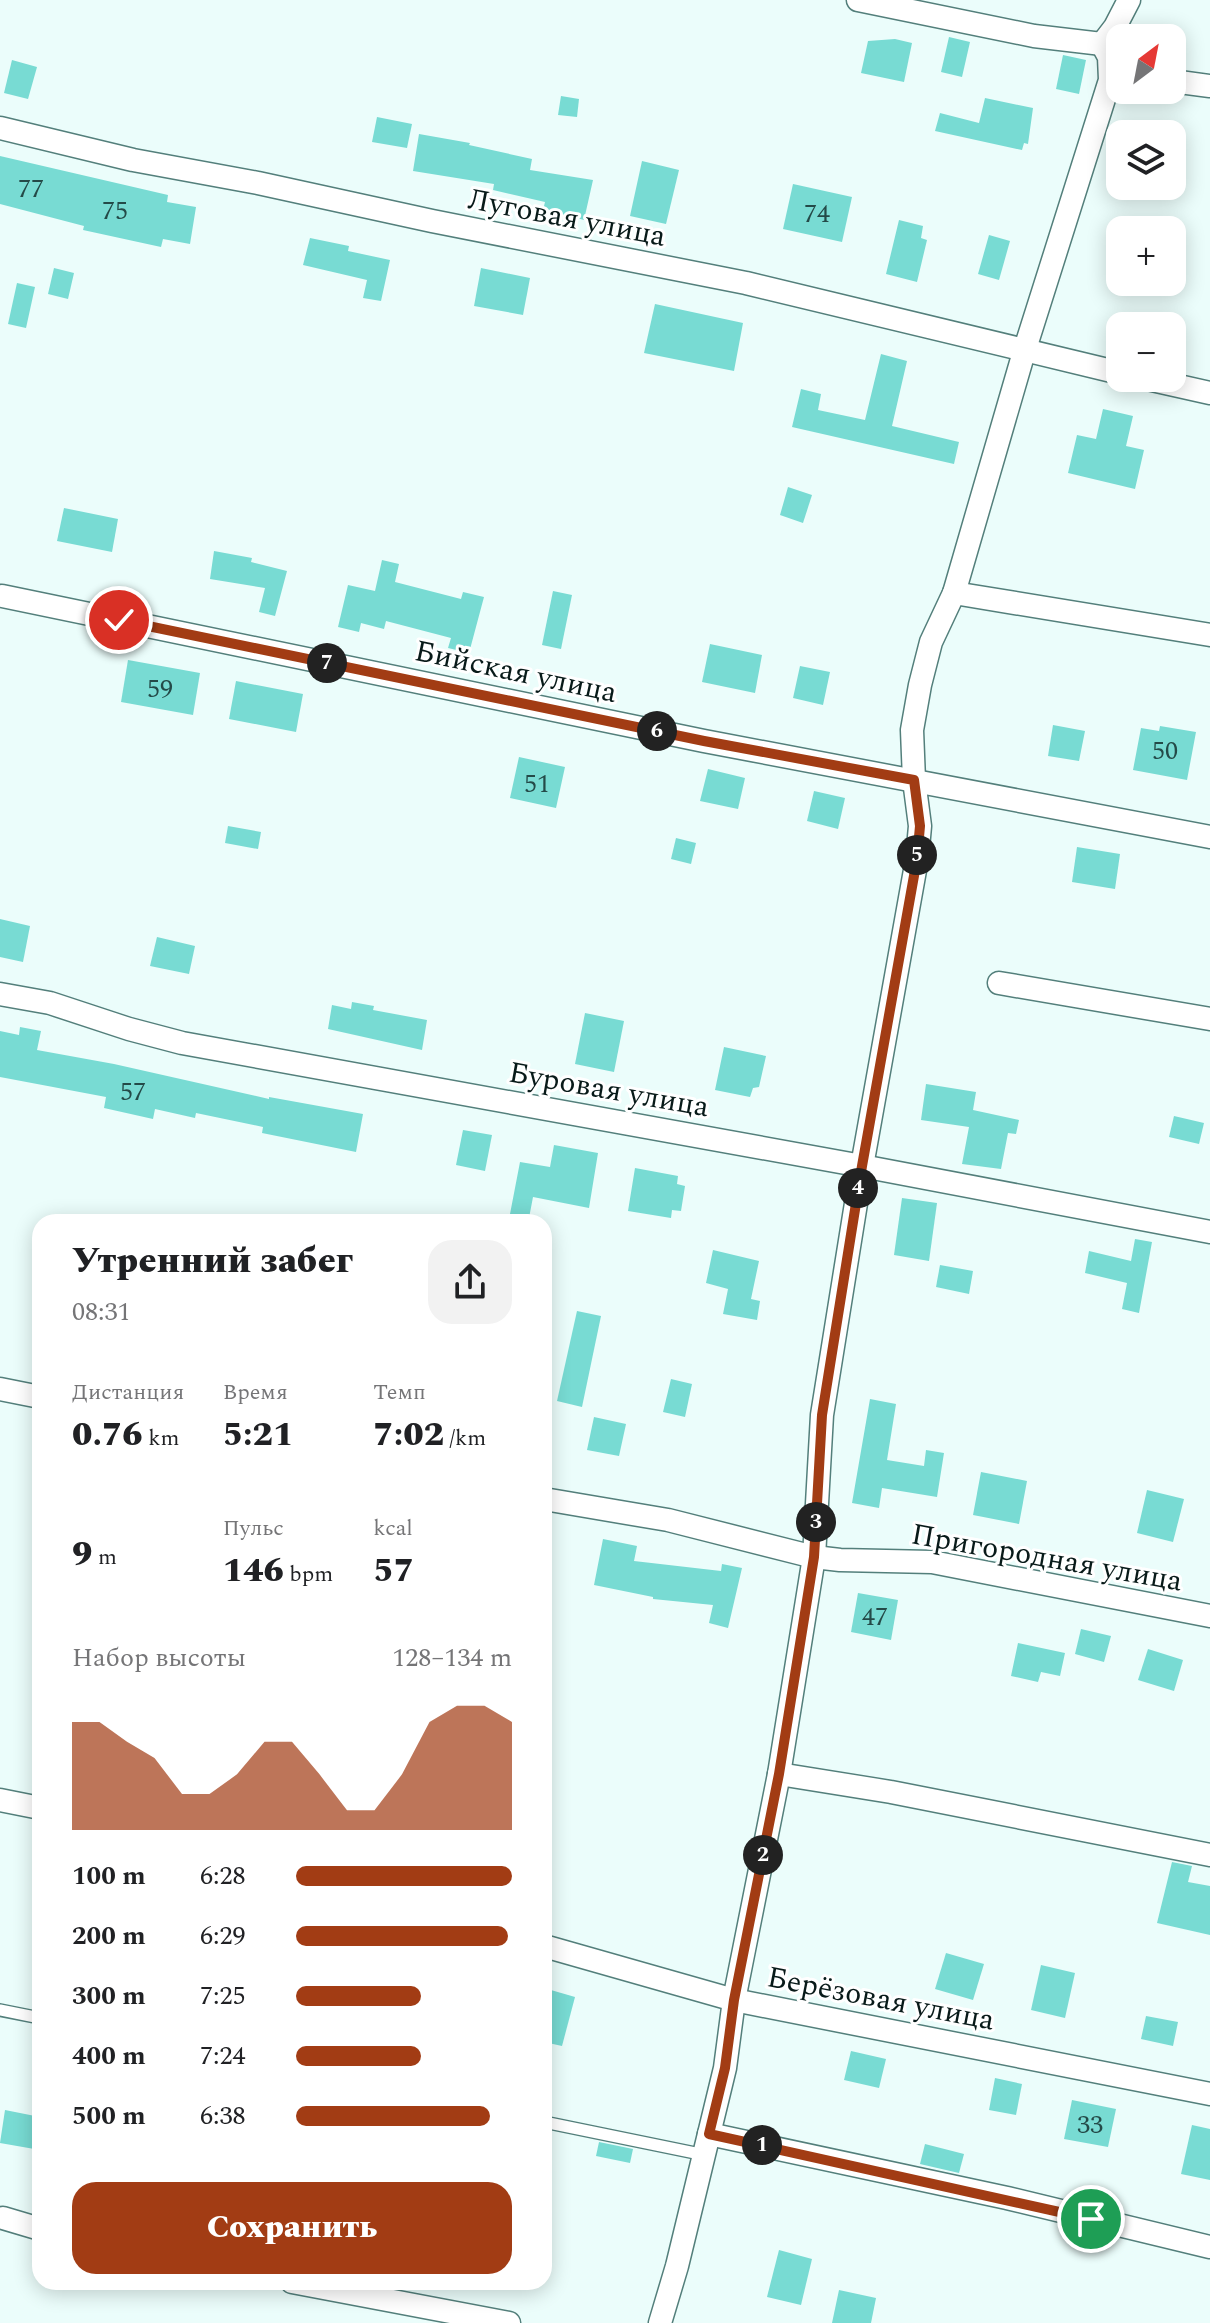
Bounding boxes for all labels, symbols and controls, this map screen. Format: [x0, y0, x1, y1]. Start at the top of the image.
north arrow [1106, 24, 1186, 104]
map controls [1106, 24, 1186, 392]
button: layers [1106, 120, 1186, 200]
house number: 77 [18, 169, 44, 209]
street label: Луговая улица [464, 176, 670, 260]
house number: 75 [102, 191, 128, 231]
house number: 74 [804, 194, 830, 234]
button: + [1106, 216, 1186, 296]
button: − [1106, 312, 1186, 392]
pin [85, 586, 153, 654]
icon: check [97, 598, 141, 642]
street label: Бийская улица [410, 628, 622, 716]
pin: 7 [307, 643, 347, 683]
text: 7 [321, 646, 333, 679]
house number: 59 [147, 669, 173, 709]
pin: 6 [637, 711, 677, 751]
text: 6 [651, 714, 663, 747]
house number: 50 [1152, 731, 1178, 771]
house number: 51 [524, 764, 550, 804]
pin: 5 [897, 835, 937, 875]
text: 5 [911, 838, 923, 871]
street label: Буровая улица [505, 1050, 713, 1130]
house number: 57 [120, 1072, 146, 1112]
pin: 4 [838, 1168, 878, 1208]
text: 4 [852, 1171, 864, 1204]
text: Утренний забег [72, 1234, 353, 1289]
button: share [428, 1240, 512, 1324]
text: 08:31 [72, 1292, 131, 1332]
text: Дистанция [72, 1376, 184, 1409]
text: Время [223, 1376, 288, 1409]
text: Темп [373, 1376, 426, 1409]
text: 0.76 [72, 1409, 143, 1461]
text: 5:21 [223, 1409, 293, 1461]
text: 7:02 [373, 1409, 444, 1461]
text: km [143, 1422, 179, 1455]
text: /km [444, 1422, 486, 1455]
pin: 3 [796, 1502, 836, 1542]
text: 3 [810, 1505, 822, 1538]
street label: Пригородная улица [908, 1511, 1186, 1605]
text: Пульс [223, 1512, 284, 1545]
text: kcal [373, 1512, 413, 1545]
text: 9 [72, 1528, 92, 1580]
text: m [92, 1541, 117, 1574]
text: 146 [223, 1545, 284, 1597]
text: 57 [373, 1545, 414, 1597]
text: bpm [284, 1558, 333, 1591]
house number: 47 [862, 1597, 888, 1637]
text: Набор высоты [72, 1638, 246, 1678]
text: 128–134 m [392, 1638, 512, 1678]
pin: 2 [743, 1835, 783, 1875]
text: 2 [757, 1838, 769, 1871]
text: 100 m [72, 1856, 146, 1896]
text: 6:28 [200, 1856, 246, 1896]
text: 200 m [72, 1916, 146, 1956]
text: 6:29 [200, 1916, 246, 1956]
street label: Берёзовая улица [763, 1954, 999, 2044]
text: 300 m [72, 1976, 146, 2016]
text: 7:25 [200, 1976, 246, 2016]
text: 400 m [72, 2036, 146, 2076]
text: 7:24 [200, 2036, 246, 2076]
text: 500 m [72, 2096, 146, 2136]
text: 6:38 [200, 2096, 246, 2136]
house number: 33 [1077, 2105, 1103, 2145]
pin: 1 [742, 2125, 782, 2165]
text: 1 [756, 2128, 768, 2161]
button: Сохранить [72, 2182, 512, 2274]
pin [1057, 2185, 1125, 2253]
icon: arrive [1069, 2197, 1113, 2241]

